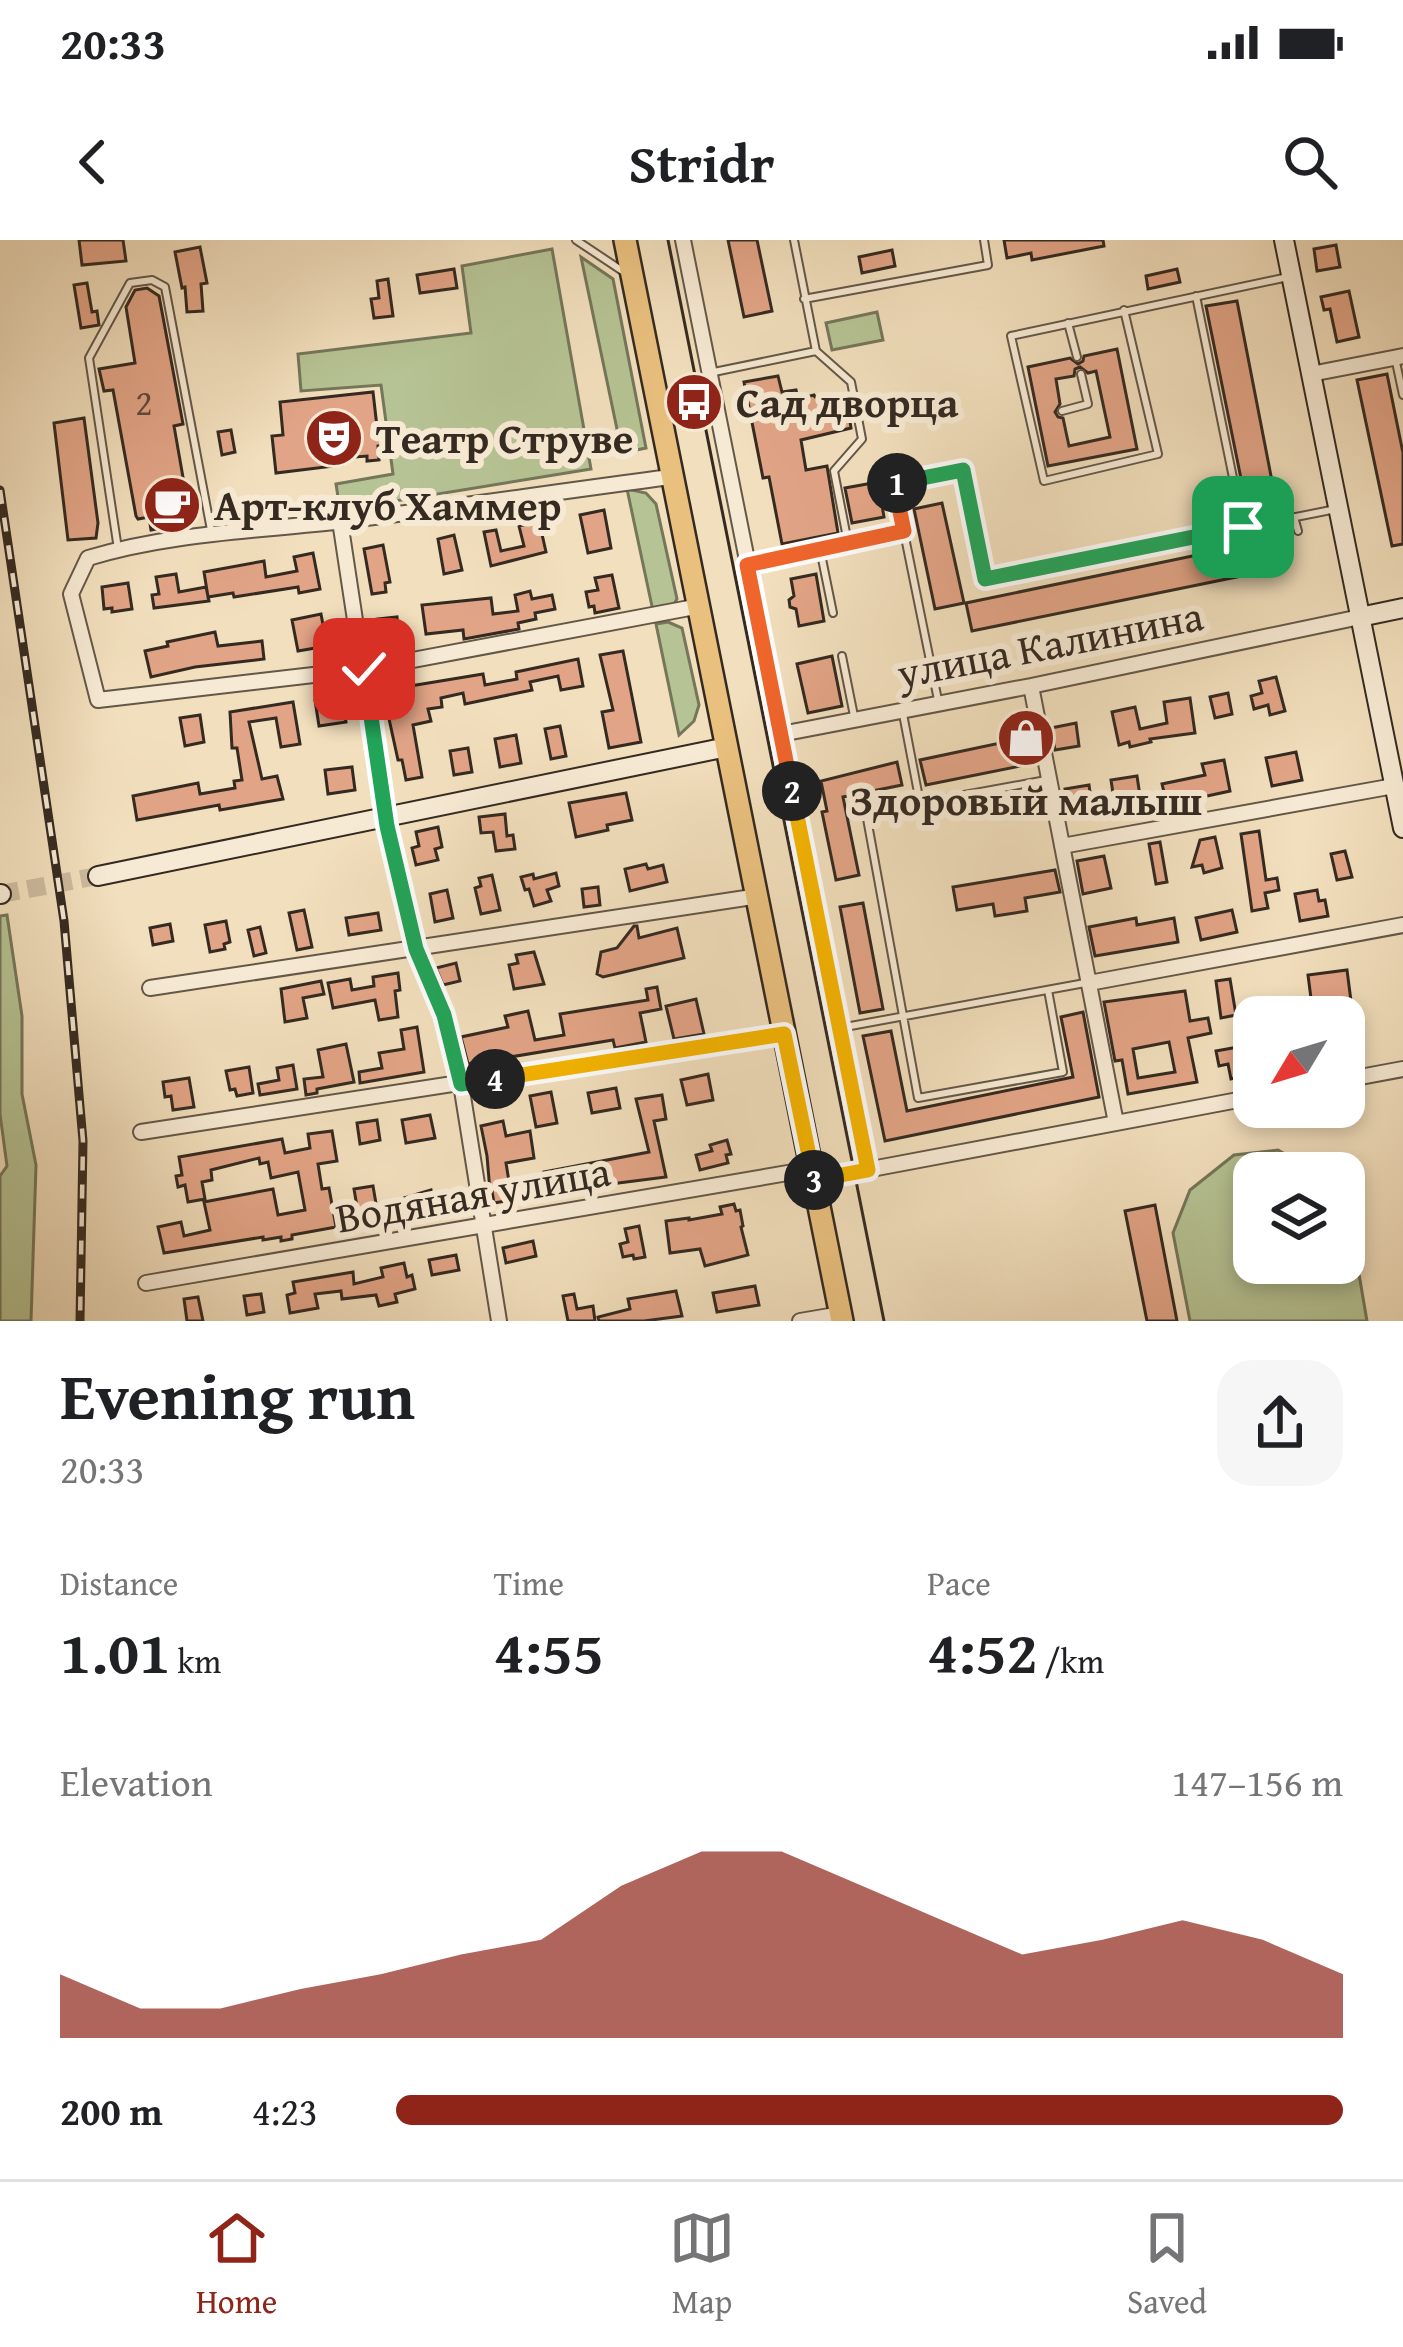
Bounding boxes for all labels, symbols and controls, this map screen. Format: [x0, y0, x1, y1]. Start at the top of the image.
text: 20:33 [60, 10, 166, 75]
text: Stridr [628, 123, 775, 202]
icon: back [60, 129, 126, 195]
icon: search [1277, 129, 1343, 195]
bus stop icon: Сад дворца [663, 371, 725, 433]
place label: Сад дворца [736, 371, 959, 432]
house number: 2 [135, 375, 153, 428]
theatre icon: Театр Струве [303, 407, 365, 469]
place label: Театр Струве [376, 407, 633, 468]
pin: 1 [867, 453, 927, 513]
text: 1 [888, 459, 906, 507]
cafe icon: Арт-клуб Хаммер [141, 474, 203, 536]
place label: Арт-клуб Хаммер [214, 474, 561, 535]
pin [1192, 476, 1294, 578]
icon: arrive [1210, 494, 1276, 560]
street label: улица Калинина [891, 584, 1208, 703]
pin [313, 618, 415, 720]
icon: check [331, 636, 397, 702]
shop icon: Здоровый малыш [995, 707, 1057, 769]
pin: 2 [762, 761, 822, 821]
text: 2 [783, 767, 801, 815]
place label: Здоровый малыш [850, 769, 1202, 830]
north arrow [1233, 996, 1365, 1128]
map controls [1233, 996, 1365, 1284]
pin: 4 [465, 1049, 525, 1109]
text: 4 [486, 1055, 504, 1103]
street label: Водяная улица [331, 1139, 615, 1248]
pin: 3 [784, 1150, 844, 1210]
button: layers [1233, 1152, 1365, 1284]
text: 3 [805, 1156, 823, 1204]
text: Evening run [60, 1346, 415, 1443]
button: share [1217, 1360, 1343, 1486]
text: 20:33 [60, 1440, 145, 1497]
text: Distance [60, 1559, 178, 1607]
text: Time [494, 1559, 564, 1607]
text: Pace [927, 1559, 991, 1607]
text: 1.01 [60, 1607, 170, 1695]
text: 4:55 [494, 1607, 604, 1695]
text: 4:52 [927, 1607, 1038, 1695]
text: km [170, 1637, 221, 1685]
text: /km [1038, 1637, 1104, 1685]
text: Elevation [60, 1753, 213, 1810]
text: 147–156 m [1171, 1753, 1343, 1810]
text: 200 m [60, 2082, 163, 2139]
text: 4:23 [252, 2082, 318, 2139]
tab: Home [196, 2205, 277, 2325]
tab: Map [669, 2205, 735, 2325]
tab: Saved [1127, 2205, 1207, 2325]

